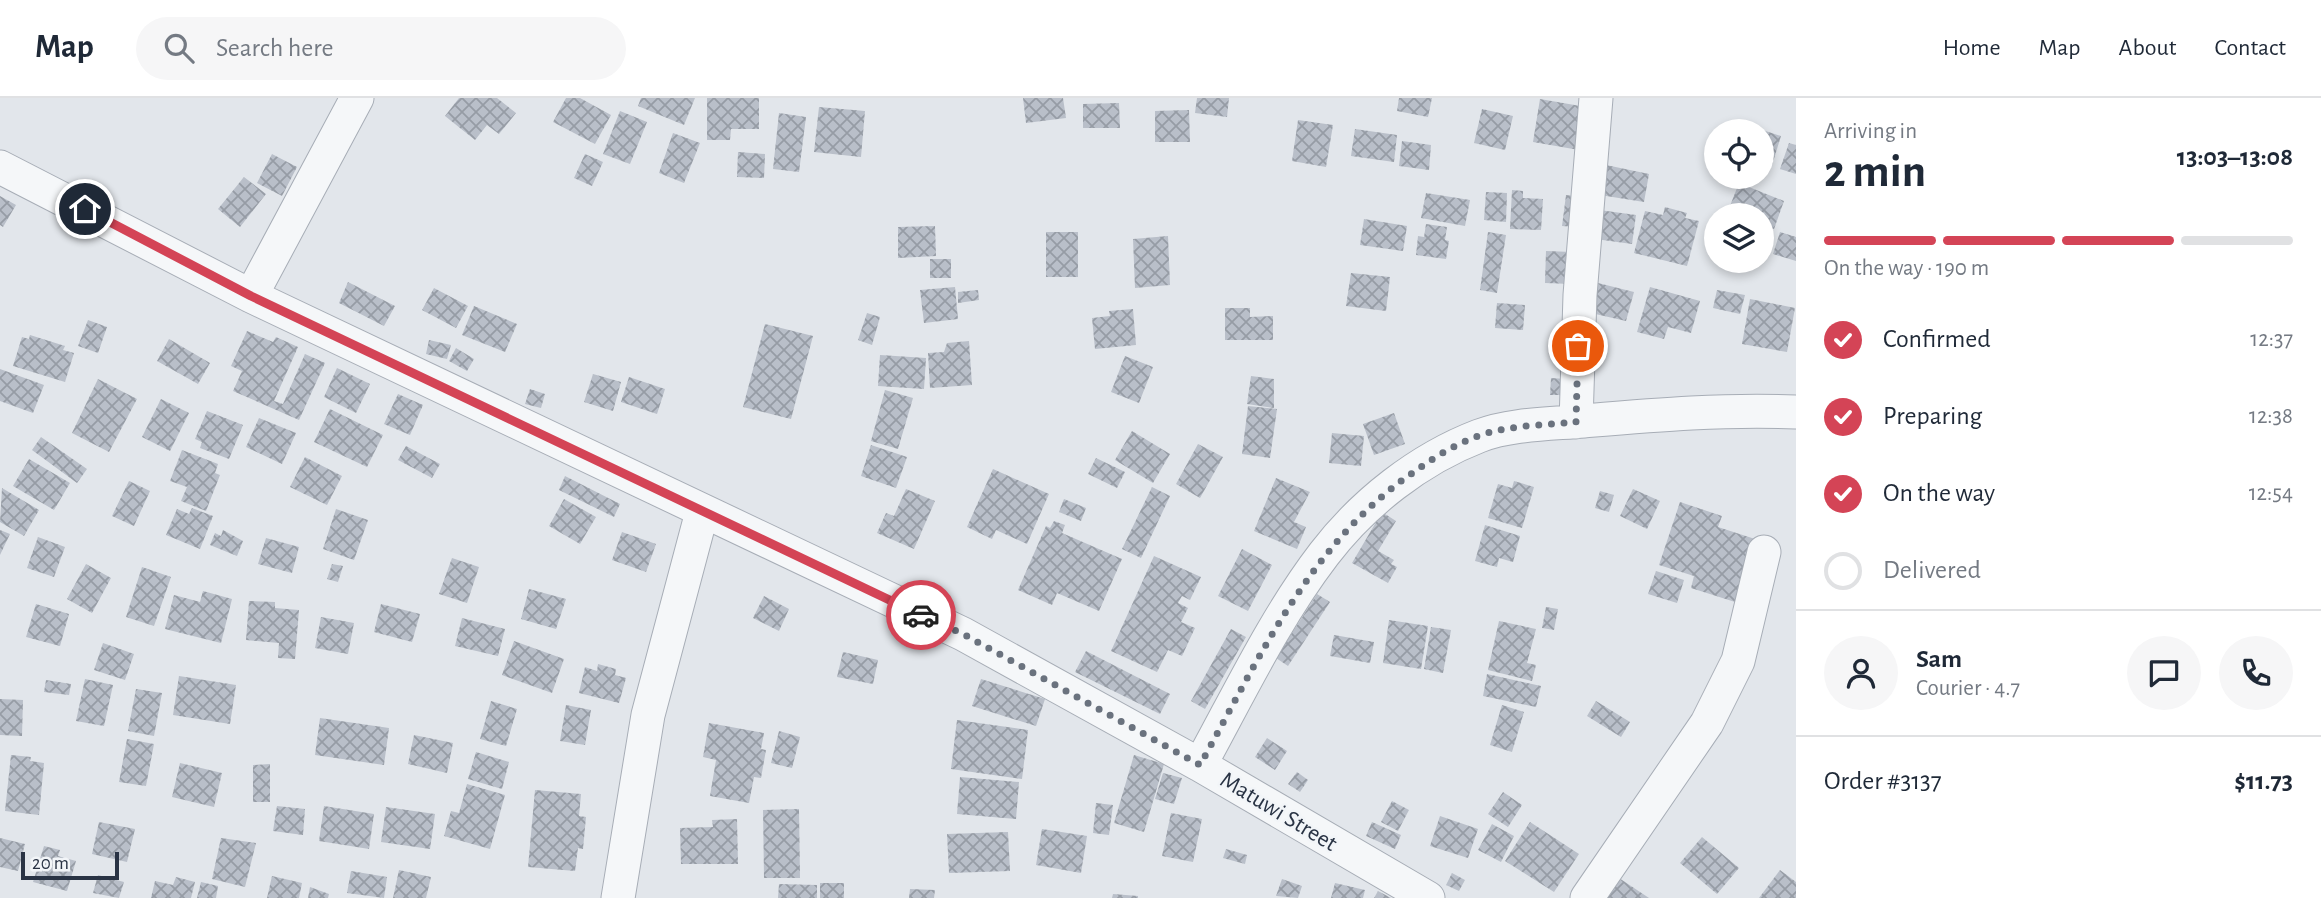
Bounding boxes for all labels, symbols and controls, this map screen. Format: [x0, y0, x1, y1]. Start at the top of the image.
search box [136, 17, 626, 80]
icon: search [160, 29, 198, 67]
text: Map [35, 31, 94, 64]
text: Search here [216, 35, 334, 61]
text: Home [1943, 36, 2001, 60]
text: Map [2039, 36, 2081, 60]
text: About [2119, 36, 2176, 60]
text: Contact [2214, 36, 2286, 60]
map controls [1704, 119, 1774, 273]
button: locate [1704, 119, 1774, 189]
text: Arriving in [1824, 120, 1917, 143]
text: 13:03–13:08 [2177, 144, 2293, 170]
text: 2 min [1824, 149, 1926, 195]
pin [55, 179, 115, 239]
icon: home [66, 190, 104, 228]
button: layers [1704, 203, 1774, 273]
text: On the way · 190 m [1824, 257, 1989, 280]
pin [1548, 316, 1608, 376]
icon: check [1824, 321, 1862, 359]
text: Confirmed [1883, 326, 1991, 352]
icon: bag [1559, 327, 1597, 365]
text: 12:37 [2250, 328, 2293, 351]
icon: check [1824, 398, 1862, 436]
text: Preparing [1883, 403, 1982, 429]
text: 12:38 [2249, 405, 2293, 428]
icon: check [1824, 475, 1862, 513]
text: On the way [1883, 480, 1995, 506]
text: 12:54 [2249, 482, 2293, 505]
text: Delivered [1883, 557, 1981, 583]
courier [886, 580, 956, 650]
icon: car [902, 596, 940, 634]
button: person [1824, 636, 1898, 710]
button: chat [2127, 636, 2201, 710]
button: phone [2219, 636, 2293, 710]
text: Sam [1916, 646, 1962, 672]
text: Courier · 4.7 [1916, 677, 2020, 700]
street label: Matuwi Street [1216, 768, 1341, 856]
text: Order #3137 [1824, 768, 1942, 794]
text: $11.73 [2234, 768, 2293, 794]
scale bar [21, 849, 119, 881]
text: 20 m [32, 854, 69, 873]

